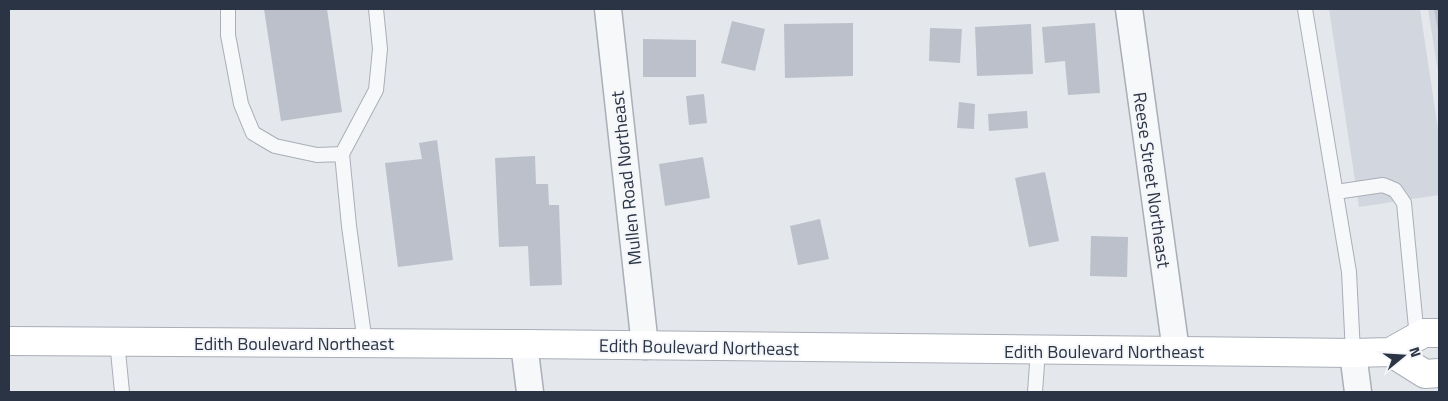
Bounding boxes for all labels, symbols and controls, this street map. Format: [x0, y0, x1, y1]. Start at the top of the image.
street label: Mullen Road Northeast [603, 89, 649, 267]
street label: Reese Street Northeast [1126, 90, 1178, 270]
street label: Edith Boulevard Northeast [194, 330, 395, 357]
north arrow [1378, 331, 1428, 381]
street label: Edith Boulevard Northeast [599, 332, 800, 362]
street label: Edith Boulevard Northeast [1004, 338, 1205, 365]
text: N [1404, 344, 1427, 360]

